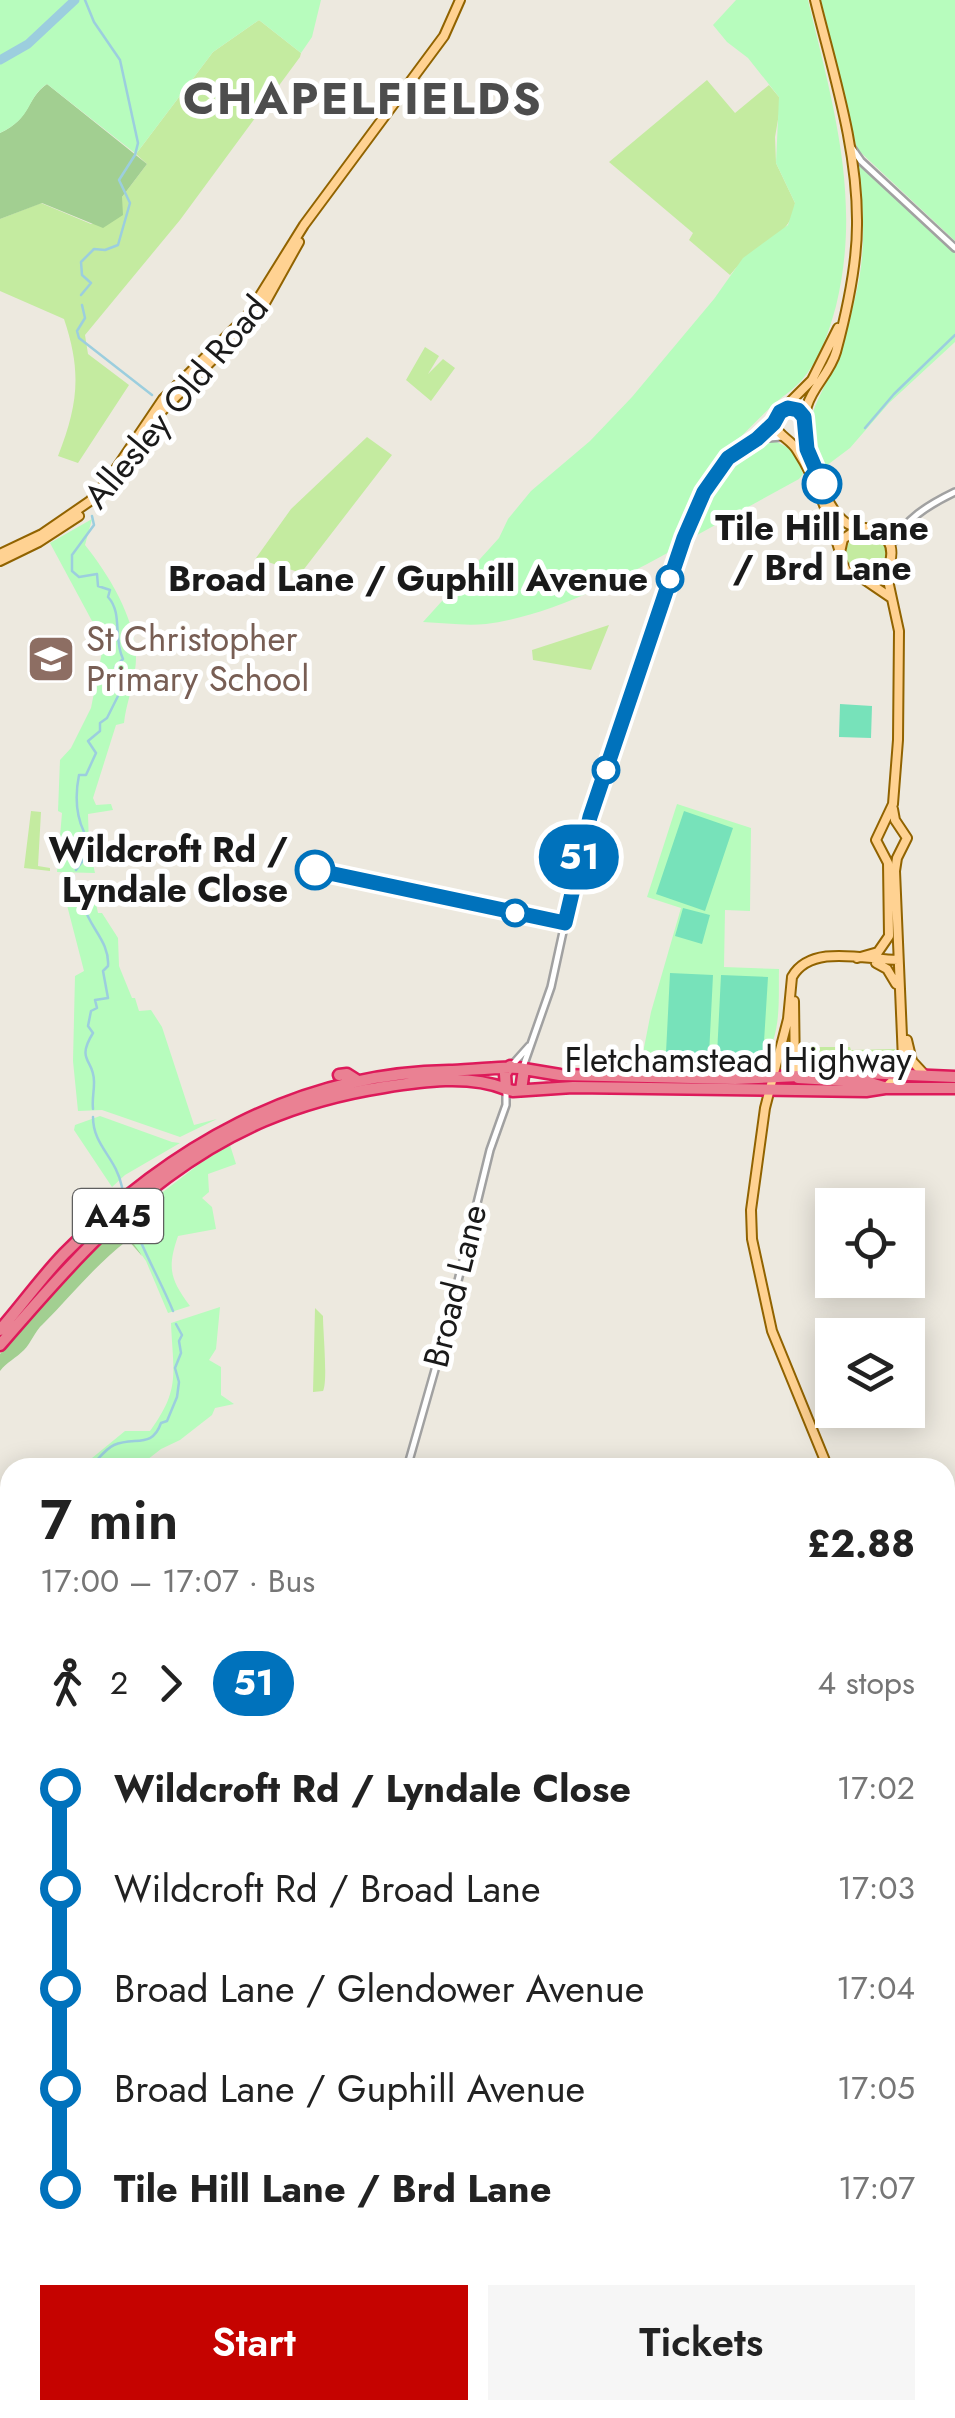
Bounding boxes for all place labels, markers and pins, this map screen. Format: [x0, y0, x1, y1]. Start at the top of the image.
marker: Tile Hill Lane / Brd Lane [803, 465, 841, 503]
place label: Tile Hill Lane / Brd Lane [715, 503, 929, 593]
place label: Broad Lane / Guphill Avenue [168, 554, 648, 604]
marker: Broad Lane / Guphill Avenue [657, 566, 683, 592]
place label: St Christopher Primary School [86, 614, 309, 704]
school or university icon: St Christopher Primary School [25, 633, 77, 685]
unlabelled marker [593, 757, 619, 783]
place label: Wildcroft Rd / Lyndale Close [49, 825, 288, 915]
marker: Wildcroft Rd / Lyndale Close [296, 851, 334, 889]
unlabelled marker [502, 900, 528, 926]

